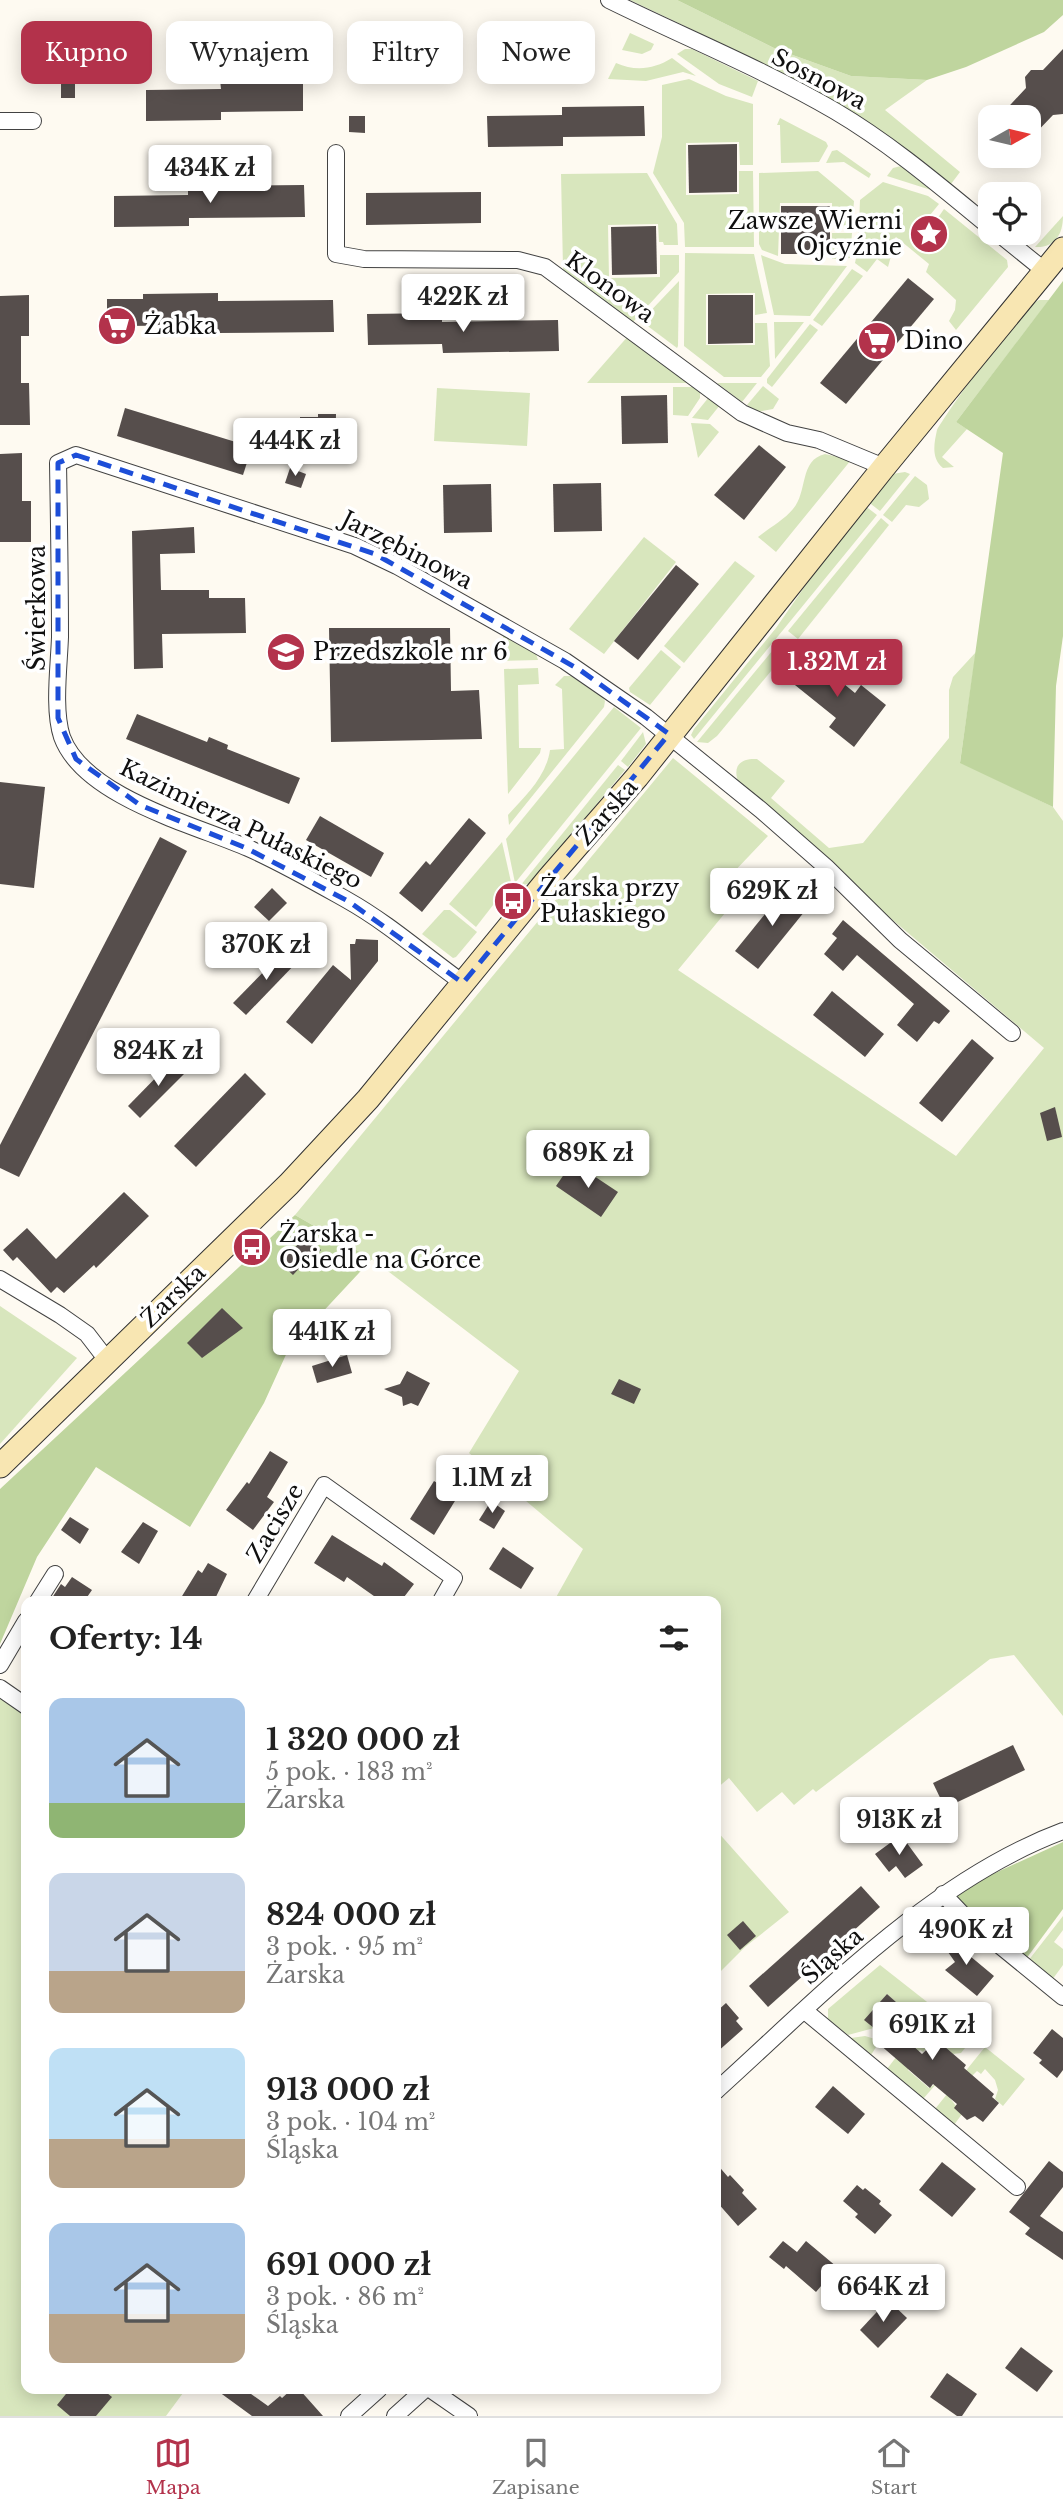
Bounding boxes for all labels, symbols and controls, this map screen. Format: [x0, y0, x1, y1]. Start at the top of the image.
chip: Kupno [21, 21, 152, 84]
chip: Wynajem [166, 21, 333, 84]
chip: Filtry [347, 21, 463, 84]
chip: Nowe [477, 21, 595, 84]
street label: Sosnowa [767, 42, 871, 116]
north arrow [978, 105, 1041, 168]
map controls [978, 105, 1041, 245]
pin: 434K zł [145, 146, 275, 205]
text: 434K zł [165, 154, 255, 182]
button: locate [978, 182, 1041, 245]
place label: Zawsze Wierni Ojcyźnie [728, 207, 902, 261]
place icon: Zawsze Wierni Ojcyźnie [908, 213, 950, 255]
street label: Klonowa [560, 245, 660, 329]
pin: 422K zł [398, 274, 528, 334]
text: 422K zł [418, 283, 509, 311]
supermarket icon: Żabka [96, 305, 138, 347]
place label: Żabka [144, 311, 217, 340]
supermarket icon: Dino [856, 320, 898, 362]
place label: Dino [904, 327, 963, 355]
pin: 444K zł [230, 419, 360, 478]
text: 444K zł [249, 427, 341, 455]
street label: Jarzębinowa [334, 504, 477, 595]
street label: Świerkowa [21, 545, 51, 671]
school or university icon: Przedszkole nr 6 [265, 631, 307, 673]
place label: Przedszkole nr 6 [313, 638, 508, 666]
pin: 1.32M zł [765, 640, 909, 699]
text: 1.32M zł [787, 648, 887, 676]
street label: Kazimierza Pułaskiego [115, 753, 367, 895]
street label: Żarska [570, 772, 644, 851]
pin: 629K zł [707, 869, 837, 928]
place label: Żarska przy Pułaskiego [540, 873, 680, 928]
text: 629K zł [726, 877, 818, 905]
bus stop icon: Żarska przy Pułaskiego [492, 880, 534, 922]
pin: 370K zł [201, 922, 331, 982]
text: 370K zł [221, 931, 311, 959]
pin: 824K zł [93, 1028, 223, 1088]
text: 824K zł [113, 1037, 203, 1065]
pin: 689K zł [523, 1130, 653, 1190]
text: 689K zł [542, 1139, 634, 1167]
place label: Żarska - Osiedle na Górce [279, 1219, 481, 1274]
bus stop icon: Żarska - Osiedle na Górce [231, 1226, 273, 1268]
street label: Żarska [134, 1258, 211, 1333]
pin: 441K zł [267, 1310, 397, 1369]
text: 441K zł [289, 1318, 375, 1346]
pin: 1.1M zł [427, 1456, 557, 1515]
text: 1.1M zł [452, 1464, 532, 1492]
street label: Zacisze [241, 1478, 309, 1568]
icon: filters [655, 1619, 693, 1657]
text: Oferty: 14 [49, 1620, 203, 1657]
text: 1 320 000 zł [266, 1721, 460, 1758]
icon: home [105, 1726, 189, 1810]
text: 5 pok. · 183 m² [266, 1758, 433, 1786]
text: Żarska [266, 1786, 345, 1814]
pin: 913K zł [834, 1798, 964, 1857]
text: 913K zł [856, 1806, 942, 1834]
text: 824 000 zł [266, 1896, 436, 1933]
icon: home [105, 1901, 189, 1985]
pin: 490K zł [901, 1908, 1031, 1967]
text: 490K zł [919, 1916, 1013, 1944]
street label: Śląska [794, 1920, 869, 1990]
text: 3 pok. · 95 m² [266, 1933, 423, 1961]
text: Żarska [266, 1961, 345, 1989]
pin: 691K zł [867, 2002, 997, 2062]
text: 691K zł [889, 2011, 975, 2039]
text: 913 000 zł [266, 2071, 430, 2108]
icon: home [105, 2076, 189, 2160]
text: 3 pok. · 104 m² [266, 2108, 435, 2136]
text: Śląska [266, 2136, 338, 2164]
text: 691 000 zł [266, 2246, 431, 2283]
icon: home [105, 2251, 189, 2335]
pin: 664K zł [818, 2264, 948, 2324]
text: 664K zł [837, 2273, 929, 2301]
text: 3 pok. · 86 m² [266, 2283, 424, 2311]
text: Śląska [266, 2311, 338, 2339]
tab: Mapa [146, 2434, 200, 2499]
tab: Zapisane [492, 2434, 580, 2499]
tab: Start [871, 2434, 917, 2499]

